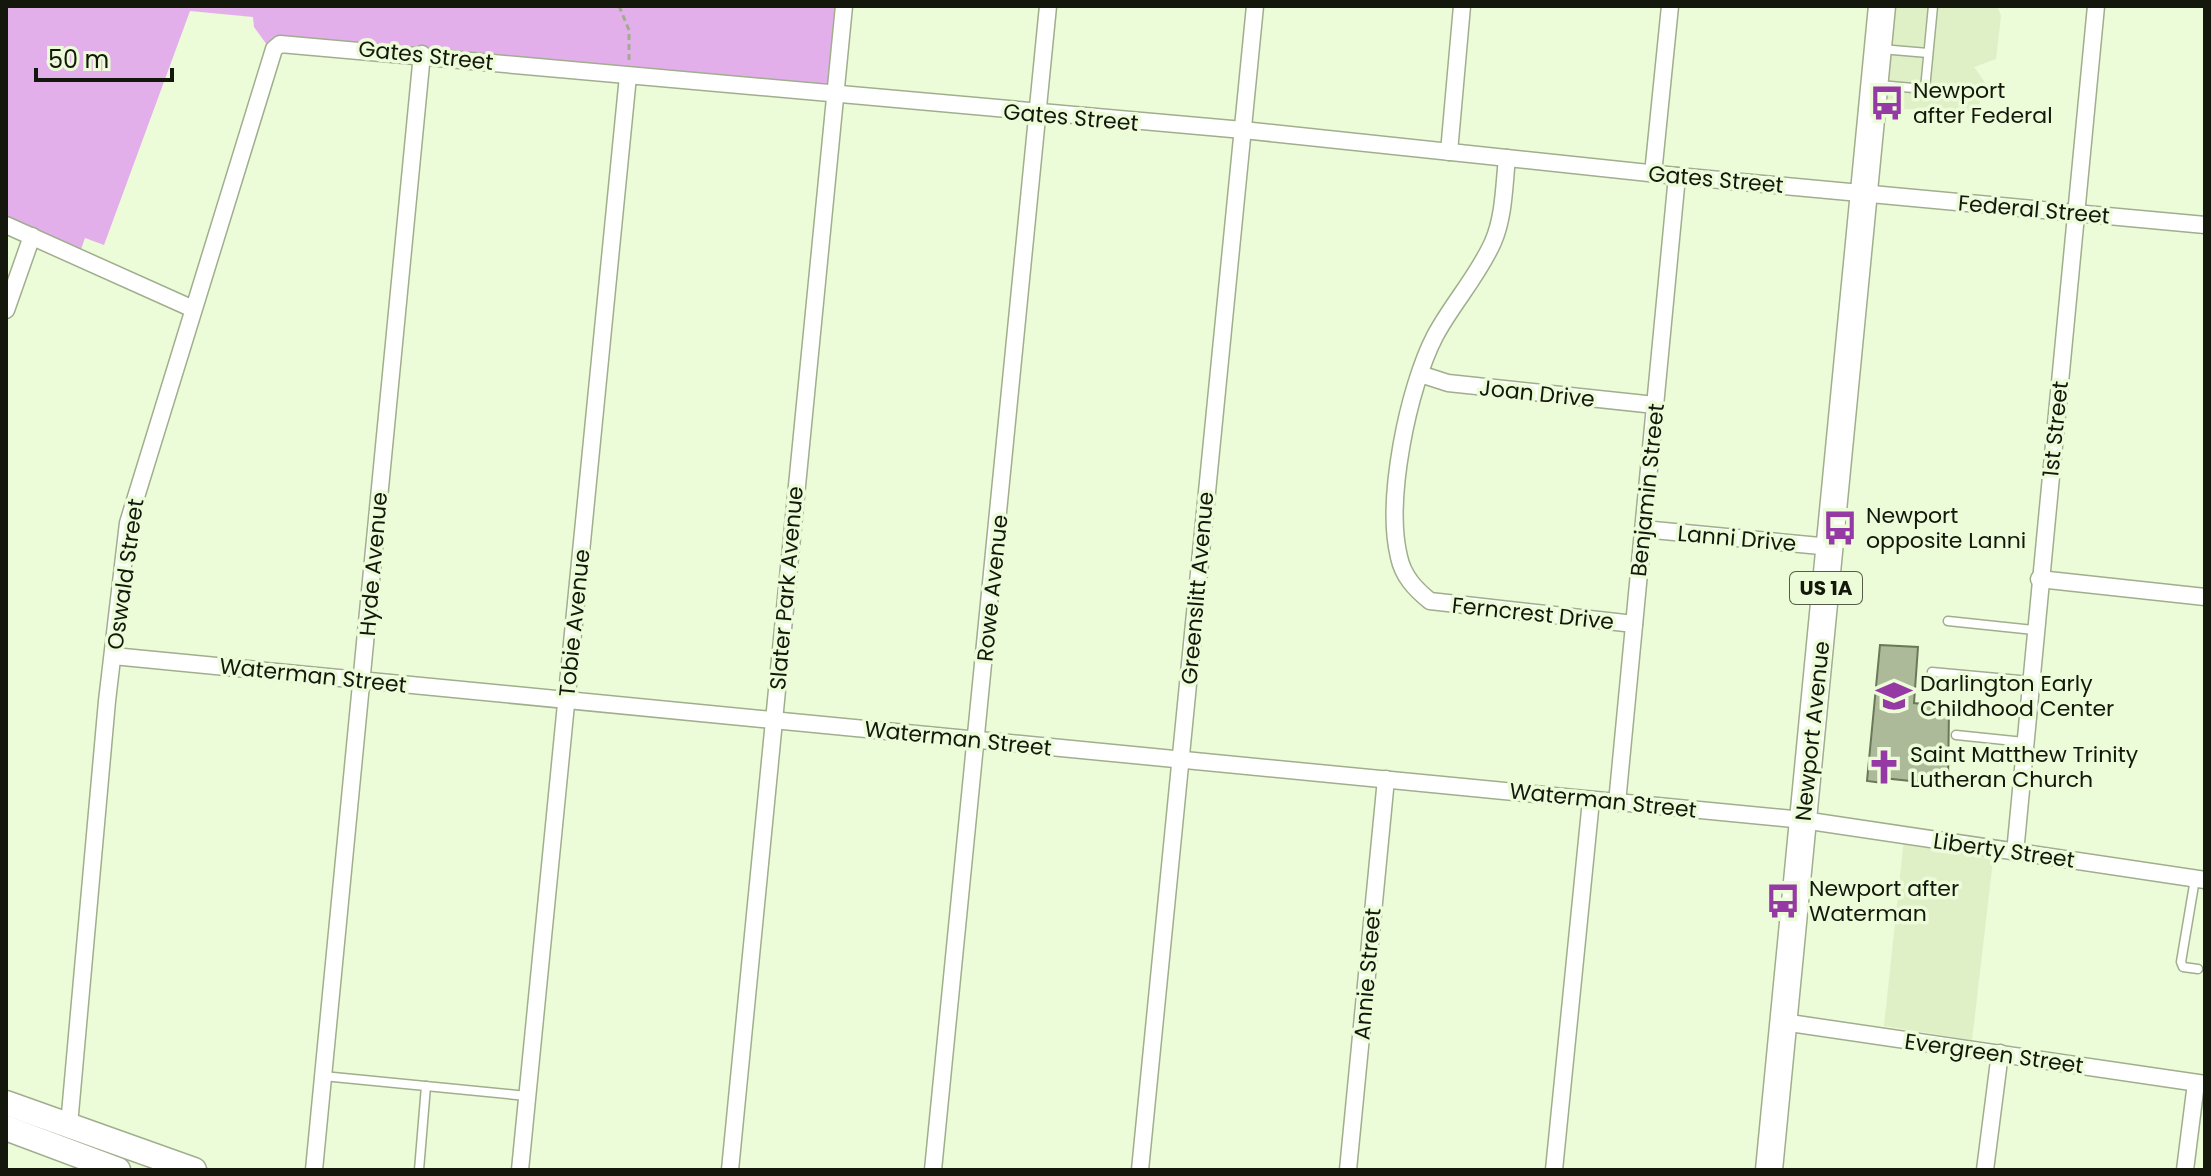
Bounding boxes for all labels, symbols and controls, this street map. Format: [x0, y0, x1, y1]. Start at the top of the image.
scale bar [36, 32, 172, 82]
street label: Gates Street [357, 33, 495, 78]
text: 50 m [48, 43, 109, 76]
place label: Newport after Federal [1913, 75, 2053, 131]
bus stop icon: Newport after Federal [1868, 84, 1906, 122]
street label: Gates Street [1002, 96, 1140, 139]
street label: Gates Street [1647, 158, 1785, 201]
street label: Federal Street [1957, 187, 2111, 232]
street label: Joan Drive [1478, 372, 1596, 415]
street label: 1st Street [2035, 379, 2076, 479]
street label: Benjamin Street [1623, 402, 1672, 578]
street label: Slater Park Avenue [762, 485, 811, 691]
street label: Greenslitt Avenue [1174, 490, 1221, 686]
street label: Hyde Avenue [352, 491, 395, 637]
street label: Oswald Street [100, 497, 151, 652]
place label: Newport opposite Lanni [1866, 500, 2026, 556]
bus stop icon: Newport opposite Lanni [1821, 509, 1859, 547]
street label: Rowe Avenue [969, 513, 1016, 663]
street label: Lanni Drive [1676, 518, 1798, 559]
street label: Tobie Avenue [551, 548, 598, 698]
road number: US 1A [1790, 572, 1862, 604]
street label: Ferncrest Drive [1450, 590, 1615, 637]
street label: Newport Avenue [1788, 640, 1837, 823]
street label: Waterman Street [218, 650, 408, 701]
place label: Darlington Early Childhood Center [1920, 668, 2114, 724]
school or university icon: Darlington Early Childhood Center [1875, 677, 1913, 715]
street label: Waterman Street [863, 713, 1053, 764]
place label: Saint Matthew Trinity Lutheran Church [1910, 739, 2139, 795]
church icon: Saint Matthew Trinity Lutheran Church [1865, 748, 1903, 786]
street label: Waterman Street [1508, 775, 1698, 826]
street label: Liberty Street [1931, 825, 2077, 876]
place label: Newport after Waterman [1809, 873, 1959, 929]
bus stop icon: Newport after Waterman [1764, 882, 1802, 920]
street label: Annie Street [1346, 907, 1389, 1041]
street label: Evergreen Street [1903, 1026, 2085, 1081]

